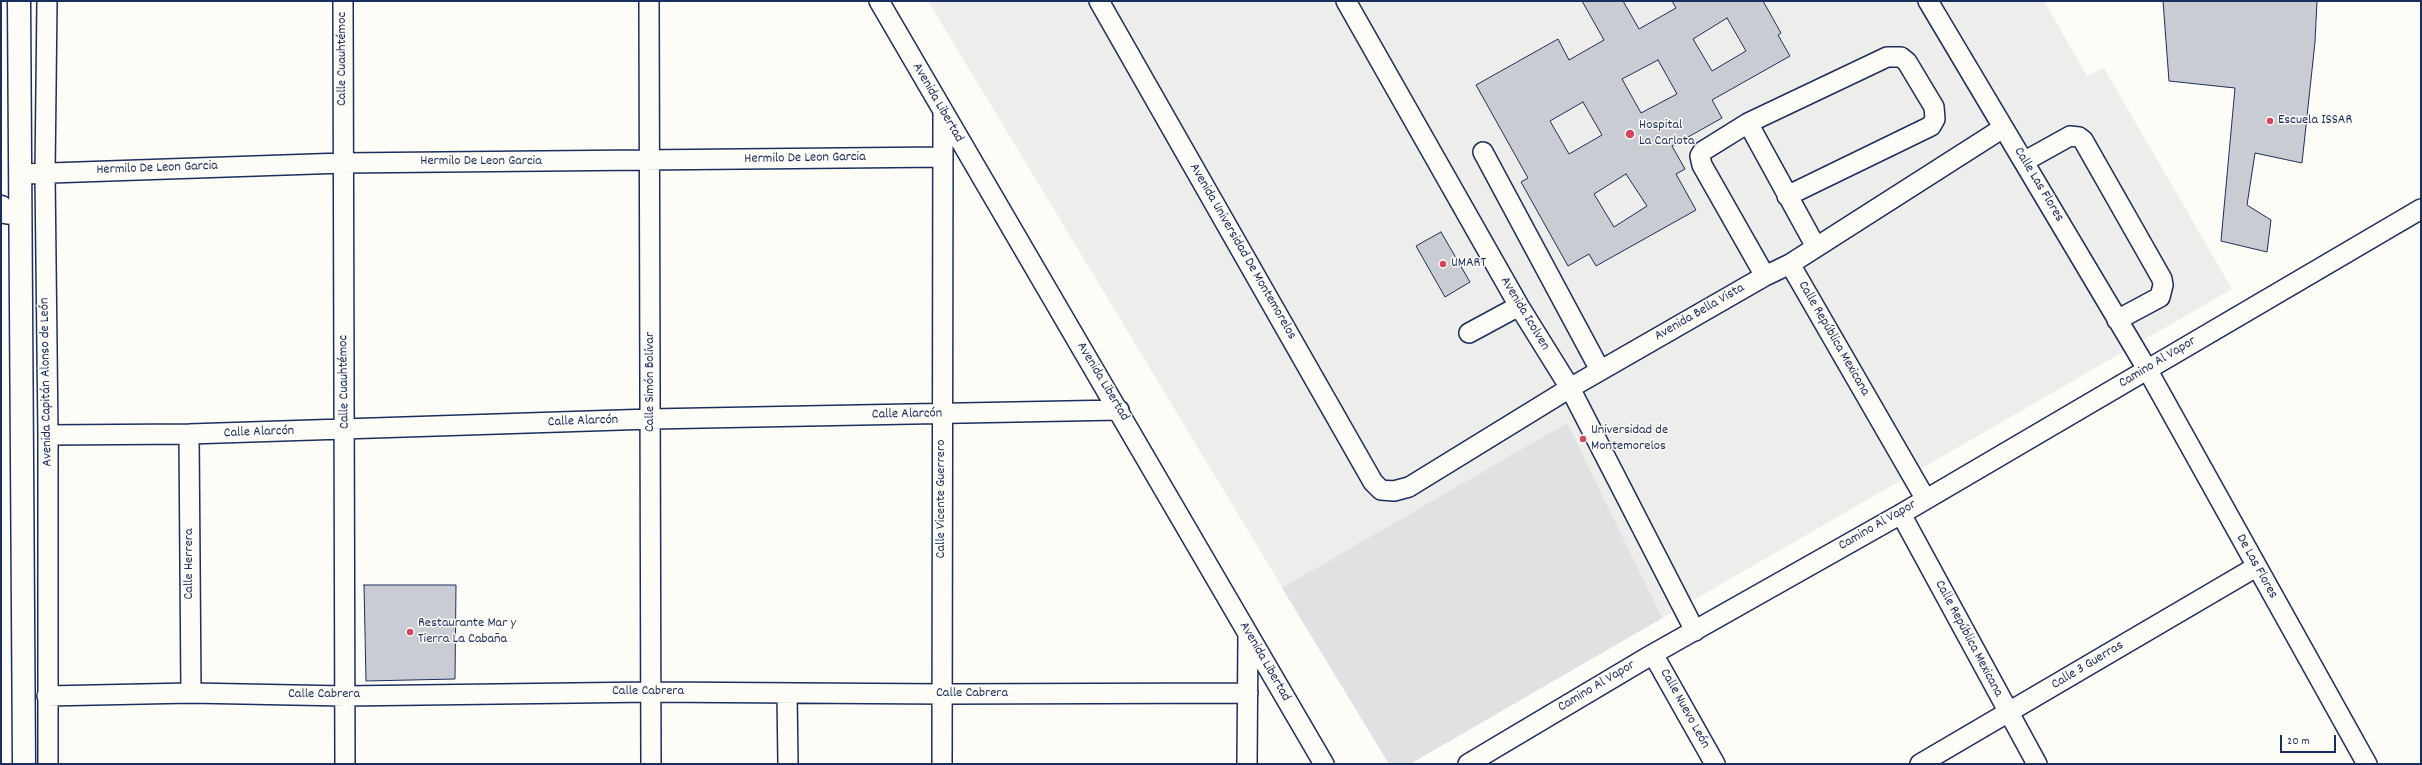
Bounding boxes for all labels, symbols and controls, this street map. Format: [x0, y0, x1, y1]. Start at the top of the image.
street label: Calle Cuauhtémoc [335, 12, 351, 106]
street label: Avenida Libertad [907, 60, 967, 146]
place label: Escuela ISSAR [2278, 113, 2352, 129]
marker: Escuela ISSAR [2265, 116, 2275, 126]
place label: Hospital La Carlota [1639, 118, 1694, 150]
marker: Hospital La Carlota [1624, 128, 1636, 140]
street label: Calle Las Flores [2009, 145, 2067, 225]
street label: Hermilo De Leon Garcia [744, 150, 866, 168]
street label: Hermilo De Leon Garcia [420, 154, 542, 170]
street label: Hermilo De Leon Garcia [96, 158, 218, 180]
street label: Avenida Universidad De Montemorelos [1185, 161, 1299, 343]
place label: UMART [1451, 256, 1486, 272]
marker: UMART [1438, 259, 1448, 269]
street label: Avenida Icolven [1495, 274, 1553, 354]
street label: Calle República Mexicana [1793, 279, 1873, 399]
street label: Avenida Bella Vista [1652, 280, 1748, 346]
street label: Avenida Capitán Alonso de León [37, 297, 57, 467]
street label: Calle Simón Bolívar [643, 332, 659, 432]
street label: Camino Al Vapor [2116, 333, 2200, 393]
street label: Calle Cuauhtémoc [336, 335, 354, 429]
street label: Avenida Libertad [1072, 340, 1132, 424]
street label: Calle Alarcón [872, 406, 942, 424]
street label: Calle Alarcón [547, 412, 619, 432]
street label: Calle Alarcón [223, 423, 295, 443]
place label: Universidad de Montemorelos [1591, 423, 1668, 456]
marker: Universidad de Montemorelos [1578, 434, 1588, 444]
street label: Calle Vicente Guerrero [934, 440, 950, 558]
street label: Camino Al Vapor [1836, 497, 1920, 555]
street label: Calle Herrera [182, 528, 198, 600]
street label: De Las Flores [2231, 532, 2281, 602]
street label: Calle República Mexicana [1930, 578, 2006, 700]
place label: Restaurante Mar y Tierra La Cabaña [418, 616, 516, 648]
street label: Avenida Libertad [1234, 619, 1294, 705]
marker: Restaurante Mar y Tierra La Cabaña [405, 627, 415, 637]
street label: Calle 3 Guerras [2049, 638, 2127, 694]
street label: Camino Al Vapor [1555, 657, 1639, 717]
street label: Calle Nuevo León [1655, 666, 1713, 752]
street label: Calle Cabrera [612, 684, 684, 700]
street label: Calle Cabrera [936, 686, 1008, 702]
street label: Calle Cabrera [288, 687, 360, 703]
scale bar [2282, 727, 2338, 753]
text: 20 m [2287, 733, 2310, 750]

